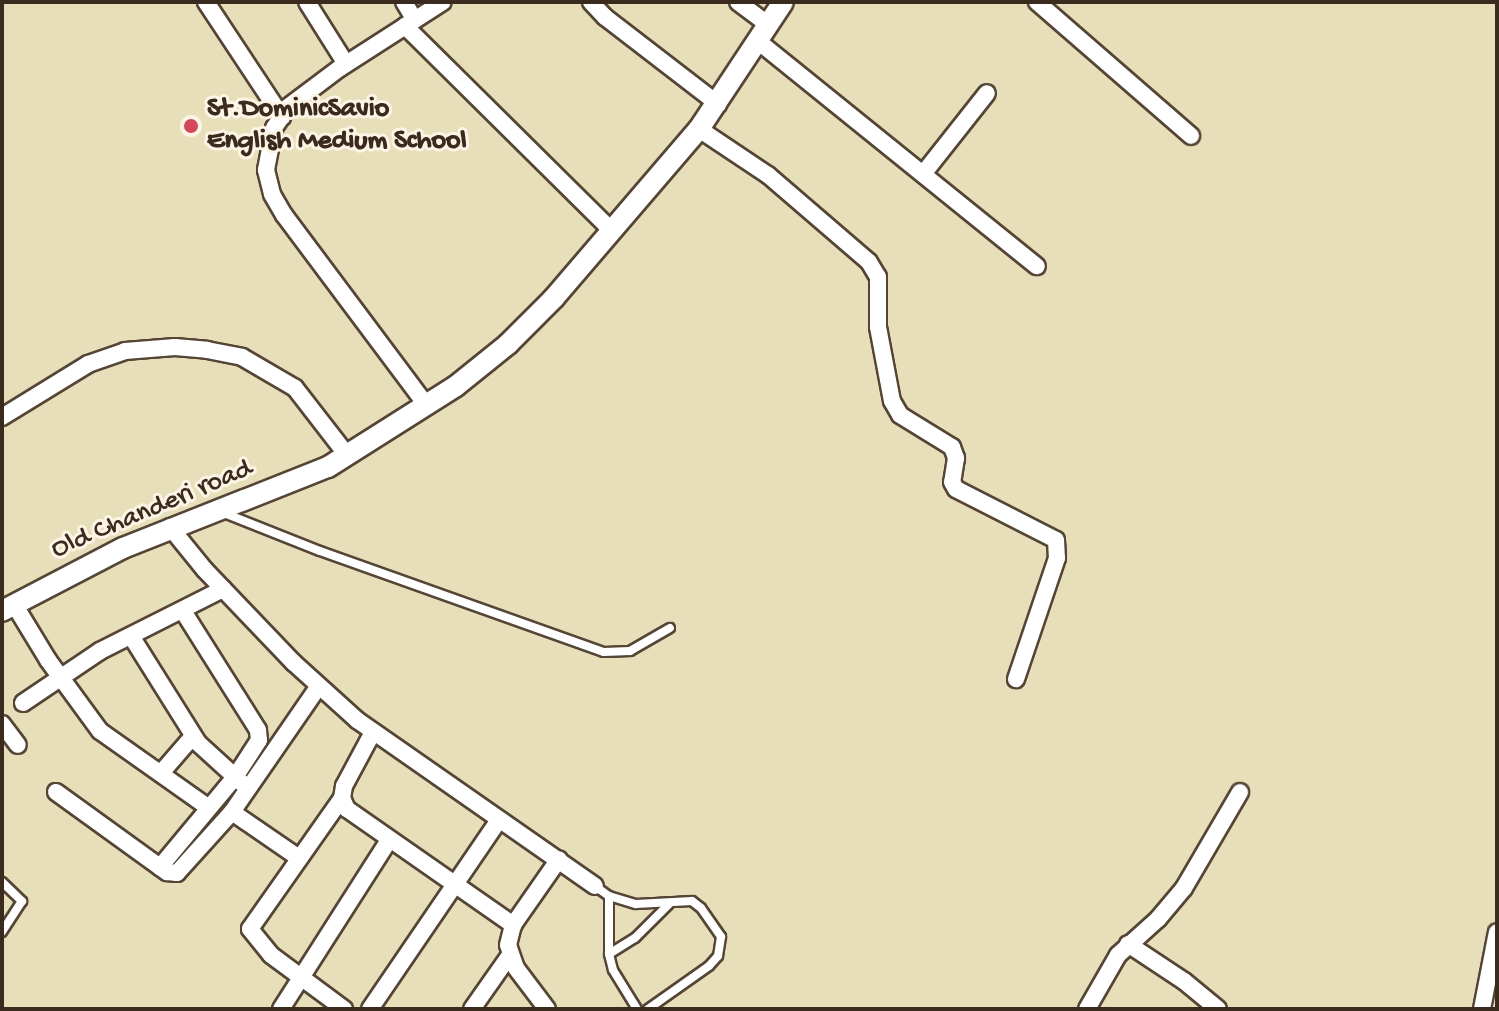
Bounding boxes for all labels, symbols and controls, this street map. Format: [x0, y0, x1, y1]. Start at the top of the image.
place label: St.DominicSavio English Medium School [207, 93, 467, 159]
marker: St.DominicSavio English Medium School [182, 117, 200, 135]
street label: Old Chanderi road [46, 453, 258, 567]

